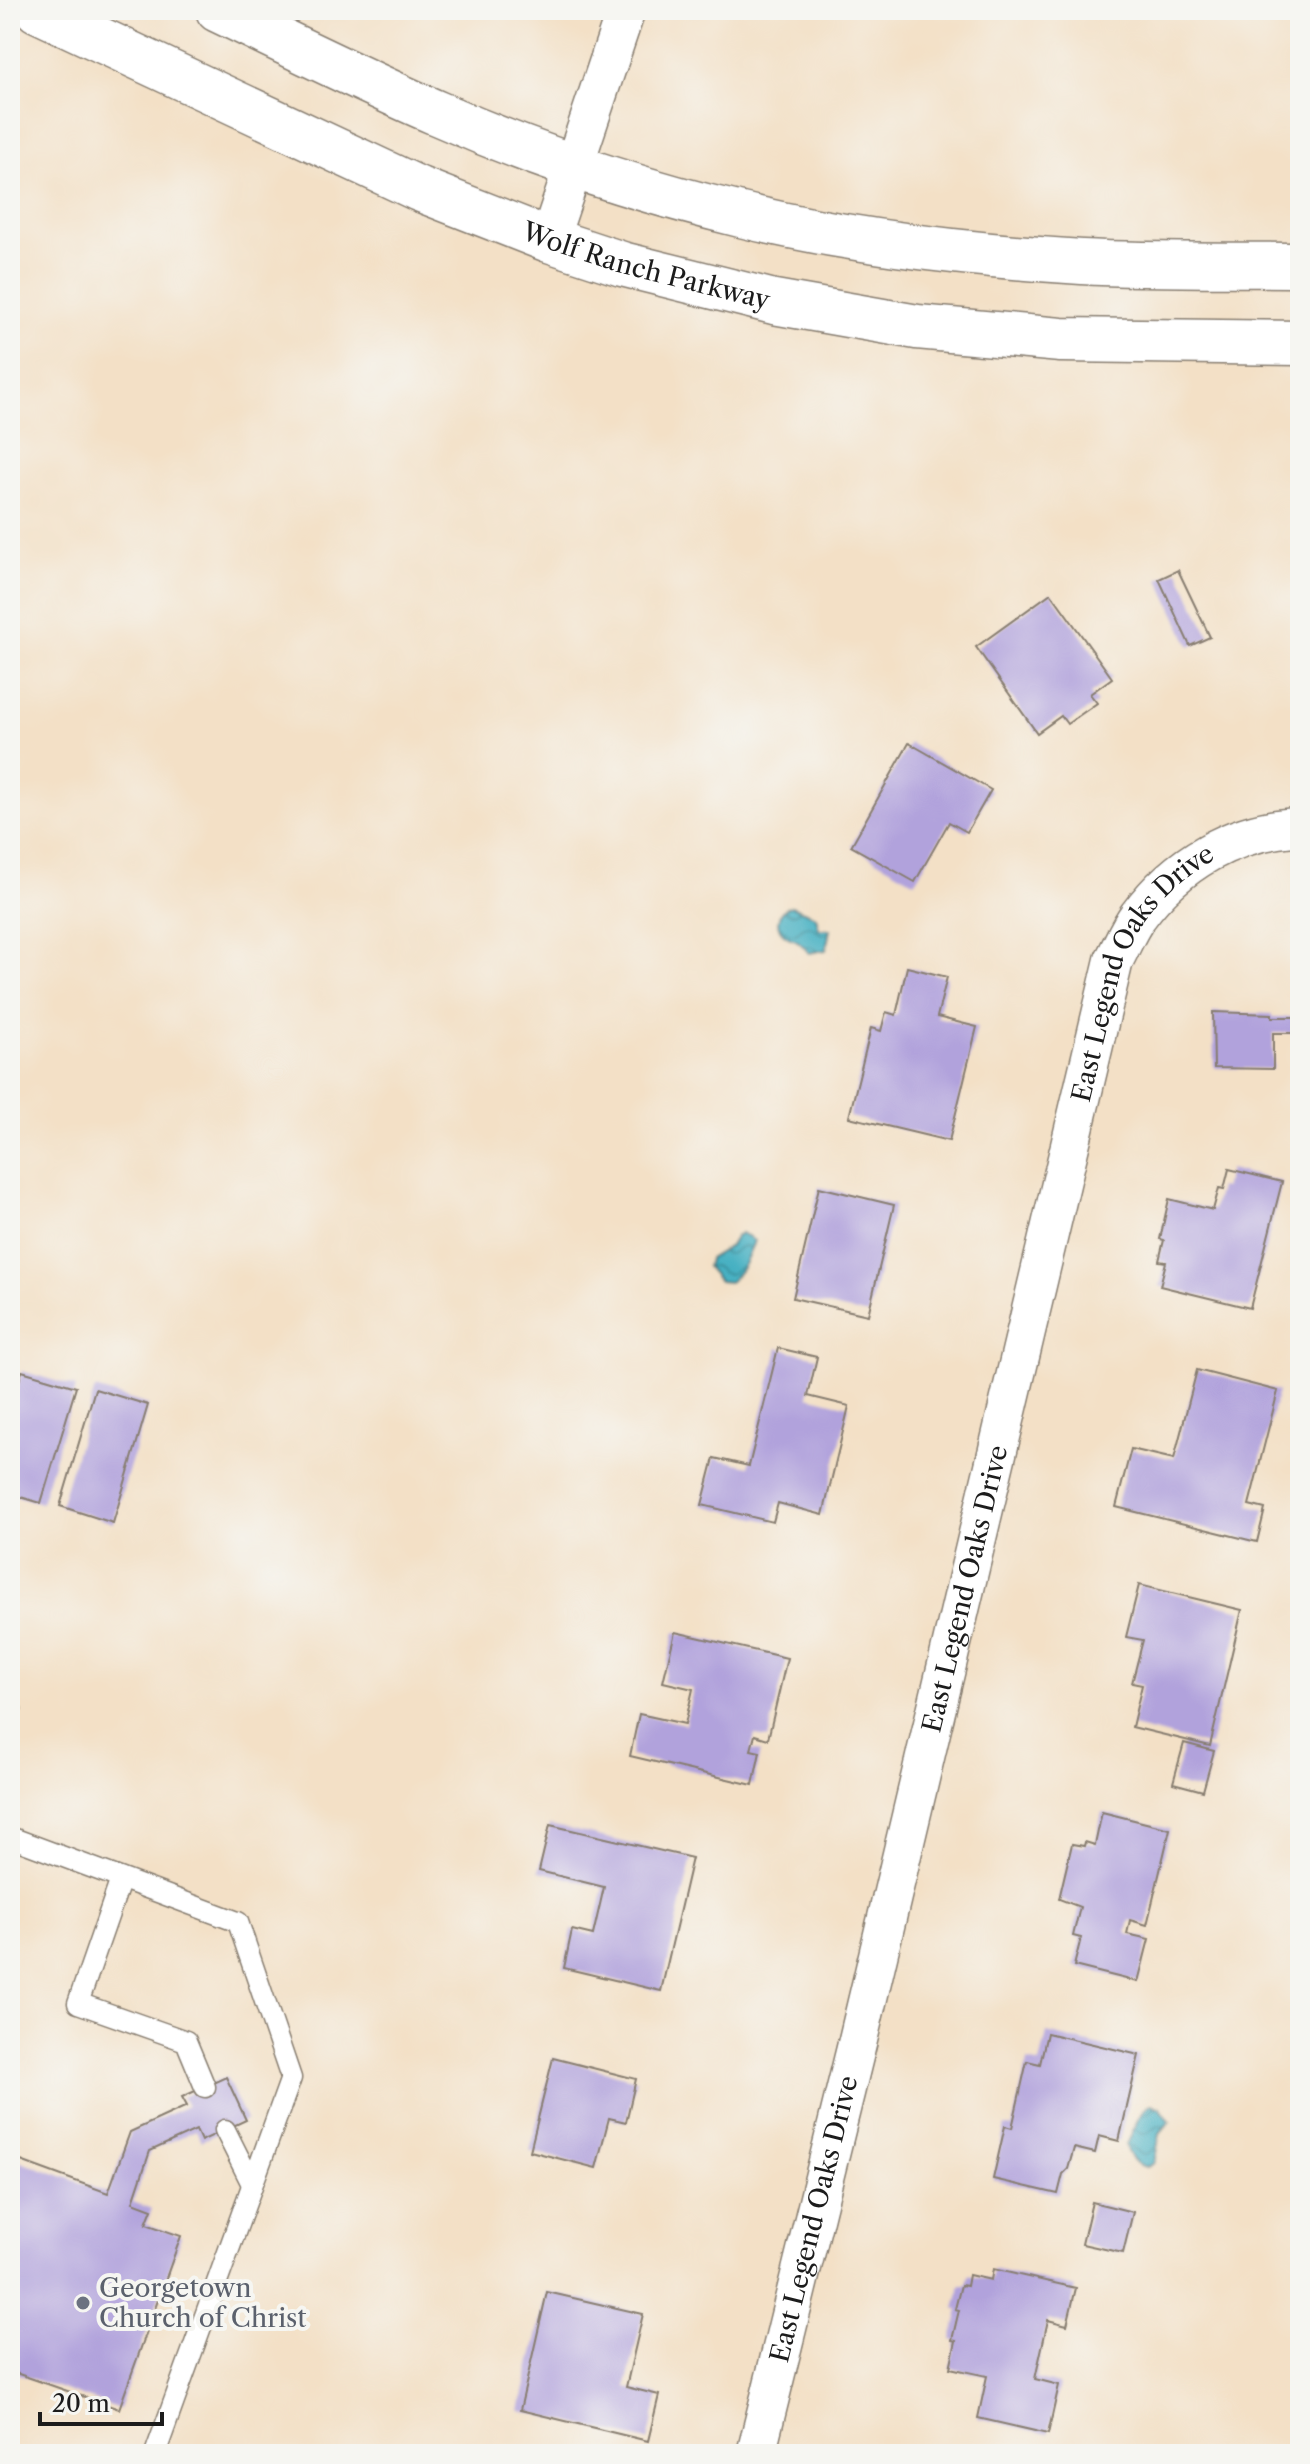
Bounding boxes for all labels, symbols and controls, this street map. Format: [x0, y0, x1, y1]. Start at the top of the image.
street label: Wolf Ranch Parkway [516, 215, 774, 316]
street label: East Legend Oaks Drive [1065, 837, 1219, 1105]
street label: East Legend Oaks Drive [915, 1442, 1014, 1736]
street label: East Legend Oaks Drive [763, 2072, 865, 2366]
place label: Georgetown Church of Christ [99, 2272, 307, 2334]
marker: Georgetown Church of Christ [74, 2294, 92, 2312]
scale bar [40, 2376, 162, 2426]
text: 20 m [52, 2389, 110, 2418]

